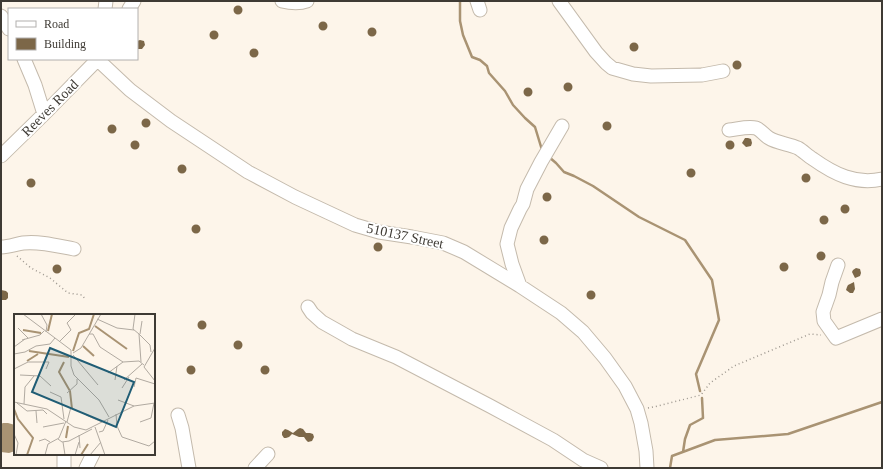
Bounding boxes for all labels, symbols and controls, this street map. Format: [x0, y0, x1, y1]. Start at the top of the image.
legend [8, 8, 138, 60]
text: Road [44, 17, 69, 31]
text: Building [44, 37, 86, 51]
street label: Reeves Road [19, 77, 81, 139]
street label: 510137 Street [365, 221, 445, 251]
inset map [14, 314, 155, 455]

